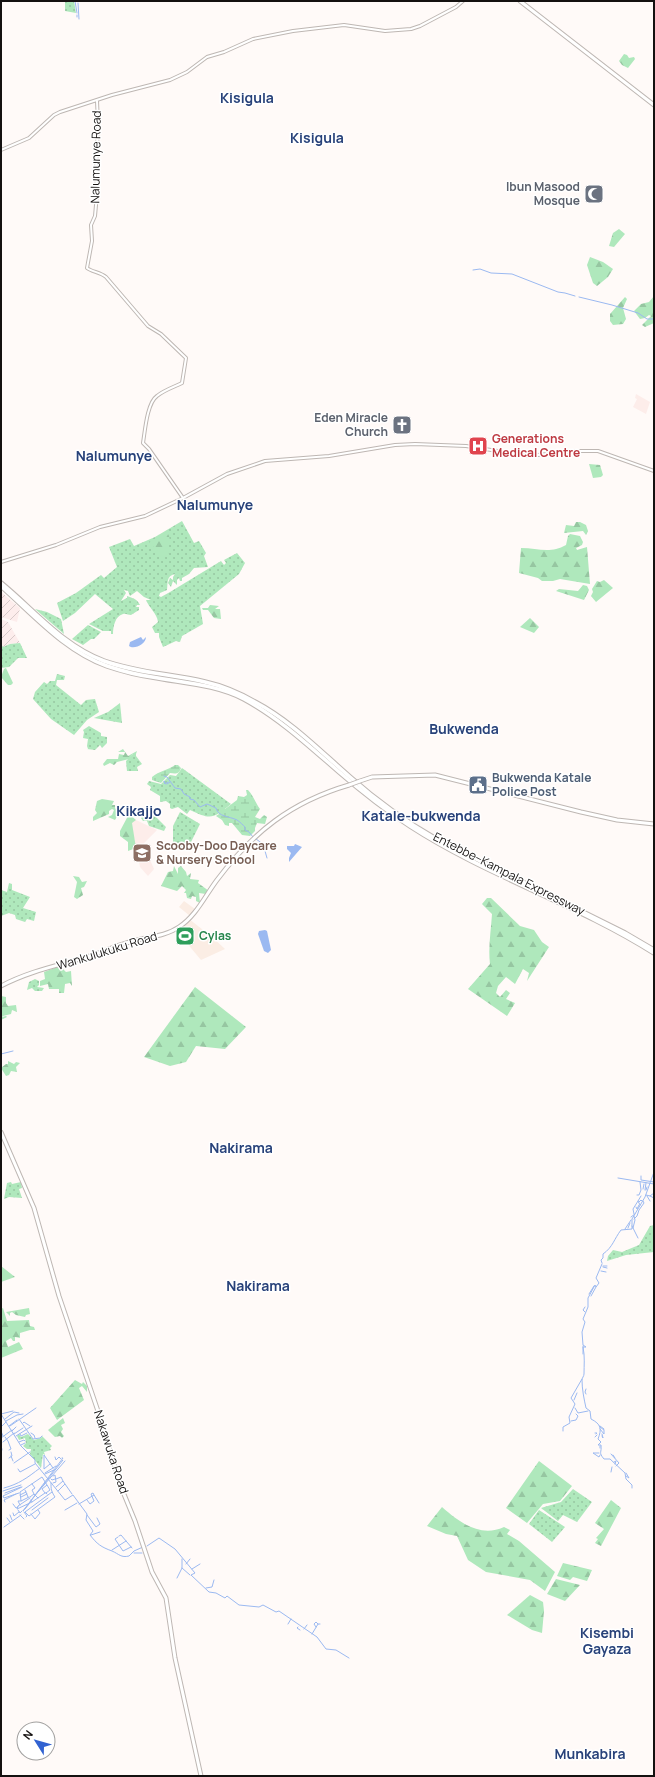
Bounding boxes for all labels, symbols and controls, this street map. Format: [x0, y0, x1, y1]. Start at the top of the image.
district label: Kisigula [220, 88, 274, 107]
street label: Nalumunye Road [86, 110, 105, 204]
district label: Kisigula [290, 128, 344, 147]
place label: Ibun Masood Mosque [506, 178, 580, 209]
mosque icon: Ibun Masood Mosque [583, 183, 605, 205]
place label: Eden Miracle Church [314, 409, 388, 440]
church icon: Eden Miracle Church [391, 414, 413, 436]
place label: Generations Medical Centre [492, 430, 580, 461]
hospital icon: Generations Medical Centre [467, 435, 489, 457]
district label: Nalumunye [76, 446, 152, 465]
district label: Nalumunye [177, 495, 253, 514]
district label: Bukwenda [429, 719, 499, 738]
place label: Bukwenda Katale Police Post [492, 769, 591, 800]
public building icon: Bukwenda Katale Police Post [467, 774, 489, 796]
district label: Kikajjo [116, 801, 162, 820]
district label: Katale-bukwenda [362, 806, 480, 825]
street label: Entebbe–Kampala Expressway [430, 828, 589, 920]
place label: Scooby-Doo Daycare & Nursery School [156, 837, 277, 868]
school or university icon: Scooby-Doo Daycare & Nursery School [131, 842, 153, 864]
sports icon: Cylas [174, 925, 196, 947]
street label: Wankulukuku Road [54, 927, 159, 974]
place label: Cylas [199, 927, 232, 944]
district label: Nakirama [209, 1138, 273, 1157]
district label: Nakirama [226, 1276, 290, 1295]
street label: Nakawuka Road [90, 1408, 133, 1496]
district label: Kisembi Gayaza [580, 1623, 634, 1658]
north arrow [16, 1721, 56, 1761]
text: N [19, 1727, 36, 1742]
district label: Munkabira [554, 1744, 626, 1763]

